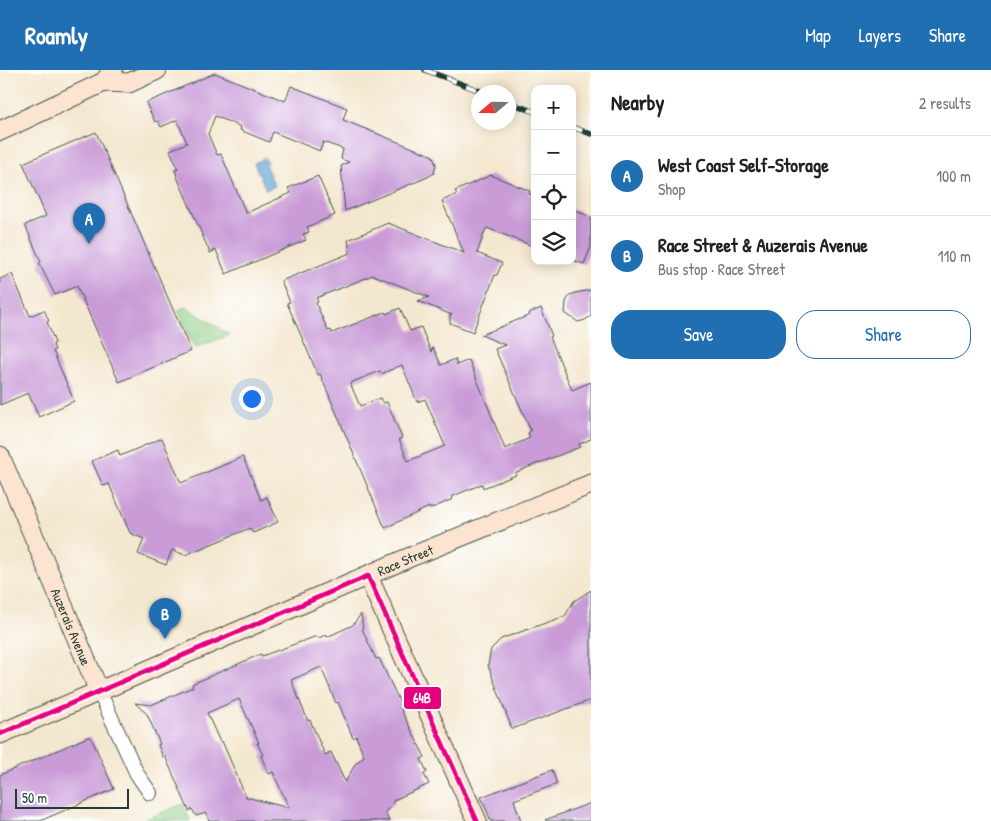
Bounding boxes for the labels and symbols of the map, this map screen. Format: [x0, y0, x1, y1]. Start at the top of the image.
north arrow [471, 85, 516, 130]
pin: A [73, 203, 105, 244]
your location [239, 386, 265, 412]
street label: Race Street [374, 539, 436, 580]
street label: Auzerais Avenue [47, 585, 97, 668]
pin: B [149, 598, 181, 639]
line badge: 64B [403, 686, 442, 710]
text: 64B [413, 688, 431, 707]
scale bar [15, 786, 129, 809]

